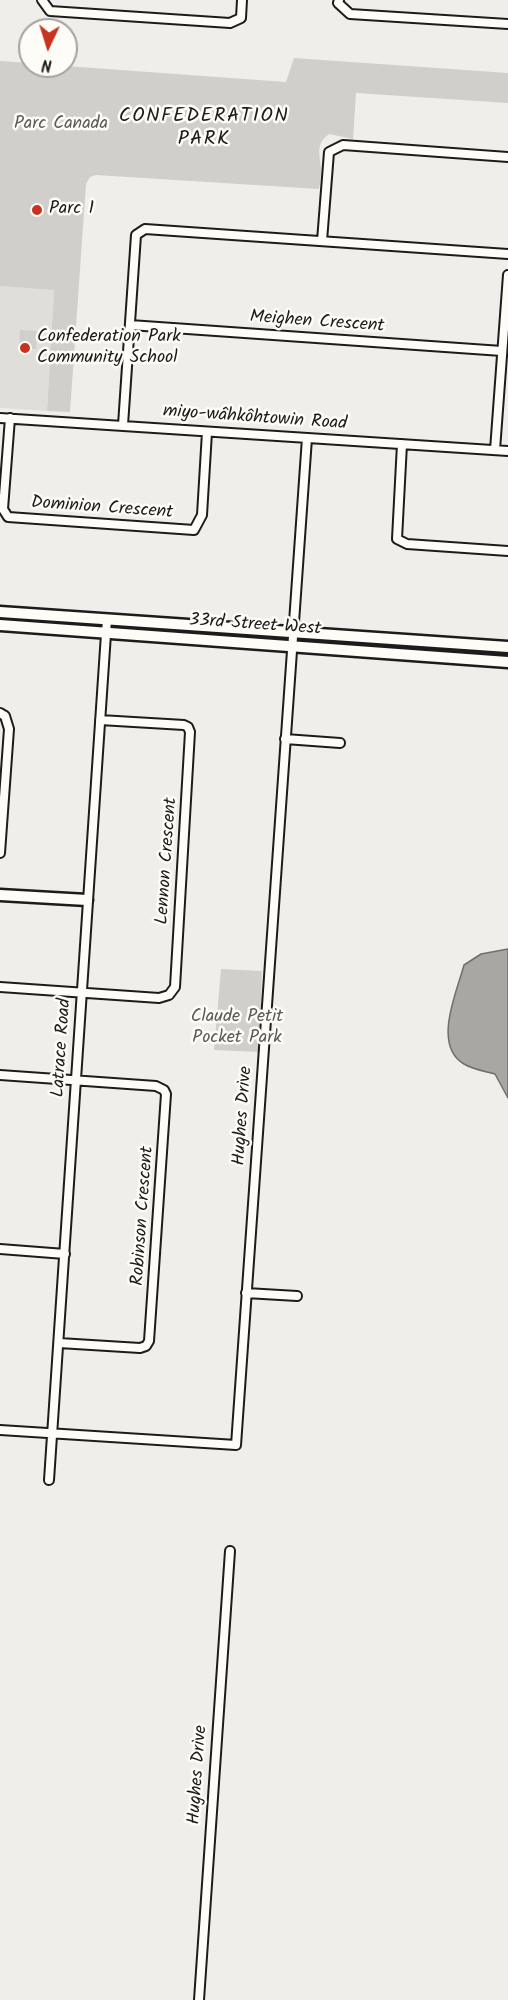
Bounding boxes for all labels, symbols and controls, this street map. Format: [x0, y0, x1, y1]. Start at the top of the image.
north arrow [18, 18, 78, 78]
text: N [41, 52, 53, 77]
district label: CONFEDERATION PARK [119, 106, 289, 153]
park label: Parc Canada [14, 114, 108, 136]
place label: Parc 1 [49, 199, 94, 221]
marker: Parc 1 [30, 203, 44, 217]
street label: Meighen Crescent [249, 308, 385, 338]
place label: Confederation Park Community School [37, 327, 181, 370]
marker: Confederation Park Community School [18, 341, 32, 355]
street label: miyo-wâhkôhtowin Road [162, 402, 348, 436]
street label: Dominion Crescent [30, 493, 174, 525]
street label: 33rd Street West [188, 611, 322, 641]
street label: Lennon Crescent [153, 797, 183, 925]
street label: Latrace Road [49, 998, 77, 1098]
park label: Claude Petit Pocket Park [191, 1007, 283, 1050]
street label: Hughes Drive [230, 1066, 258, 1166]
street label: Robinson Crescent [128, 1146, 160, 1286]
street label: Hughes Drive [185, 1725, 213, 1825]

